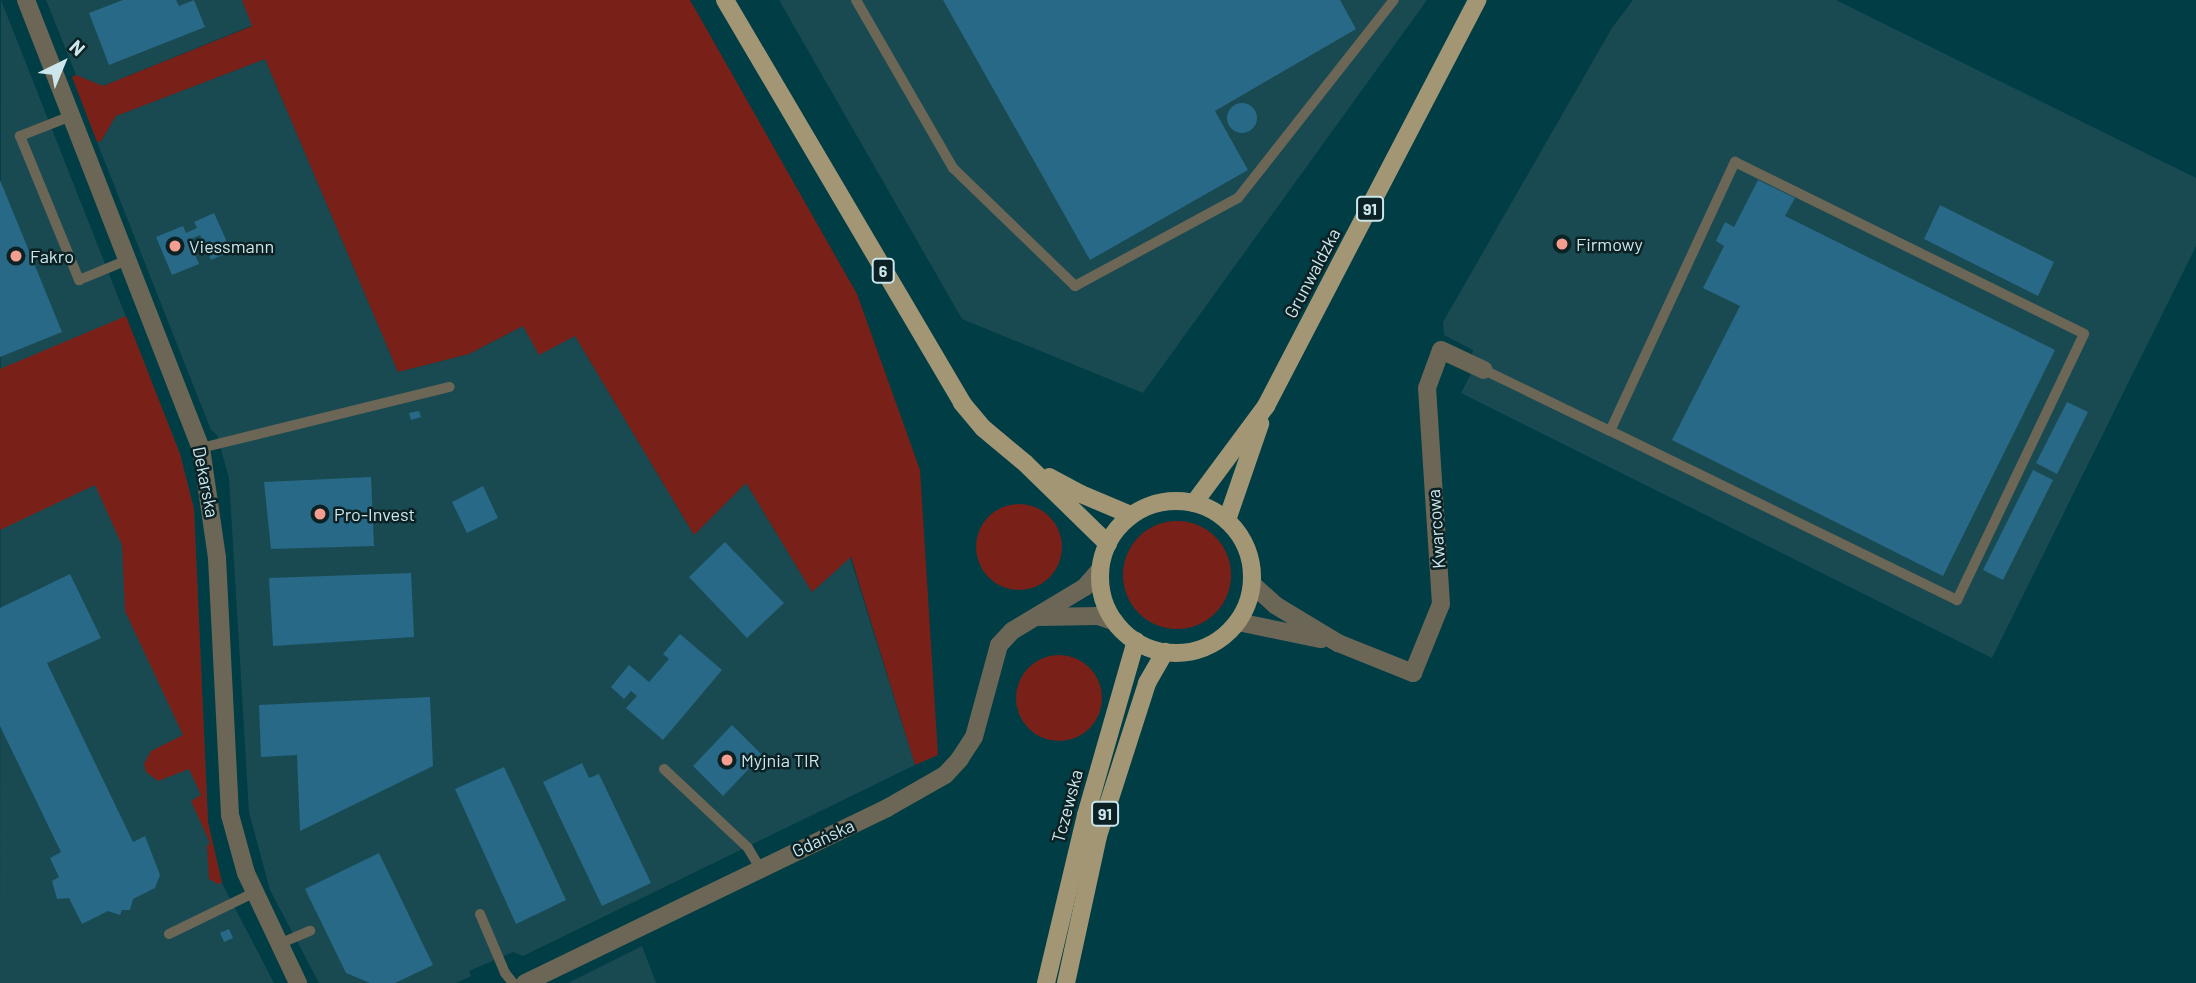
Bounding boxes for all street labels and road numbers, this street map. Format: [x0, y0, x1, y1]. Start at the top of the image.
road number: 91 [1356, 196, 1384, 222]
street label: Grunwaldzka [1279, 224, 1345, 322]
road number: 6 [871, 258, 895, 284]
street label: Dekarska [189, 445, 223, 519]
street label: Kwarcowa [1422, 488, 1450, 570]
street label: Tczewska [1047, 767, 1087, 845]
road number: 91 [1091, 802, 1119, 827]
street label: Gdańska [788, 814, 858, 862]

